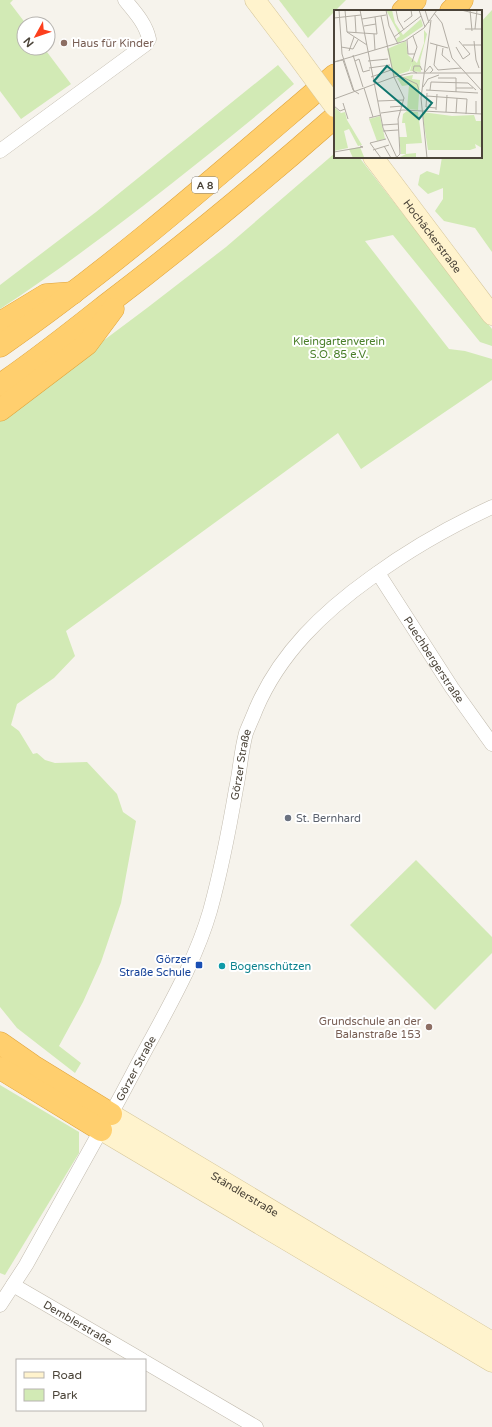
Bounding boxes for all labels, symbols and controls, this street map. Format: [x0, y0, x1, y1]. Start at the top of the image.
inset map [334, 10, 482, 158]
north arrow [16, 16, 56, 56]
text: N [21, 35, 37, 50]
place label: Haus für Kinder [72, 37, 154, 50]
marker: Haus für Kinder [59, 38, 69, 48]
road number: A 8 [192, 177, 218, 193]
street label: Hochäckerstraße [400, 197, 464, 276]
park label: Kleingartenverein S.O. 85 e.V. [293, 335, 385, 361]
street label: Puechbergerstraße [401, 614, 466, 705]
street label: Görzer Straße [228, 727, 254, 801]
place label: St. Bernhard [296, 812, 361, 825]
marker: St. Bernhard [283, 813, 293, 823]
place label: Görzer Straße Schule [119, 953, 192, 979]
marker: Görzer Straße Schule [194, 960, 204, 970]
place label: Bogenschützen [230, 960, 311, 973]
marker: Bogenschützen [217, 961, 227, 971]
place label: Grundschule an der Balanstraße 153 [319, 1015, 422, 1041]
marker: Grundschule an der Balanstraße 153 [424, 1022, 434, 1032]
street label: Görzer Straße [113, 1034, 159, 1103]
street label: Ständlerstraße [208, 1169, 281, 1220]
street label: Demblerstraße [41, 1298, 114, 1348]
legend [16, 1359, 146, 1411]
text: Road [52, 1368, 82, 1382]
text: Park [52, 1388, 78, 1402]

